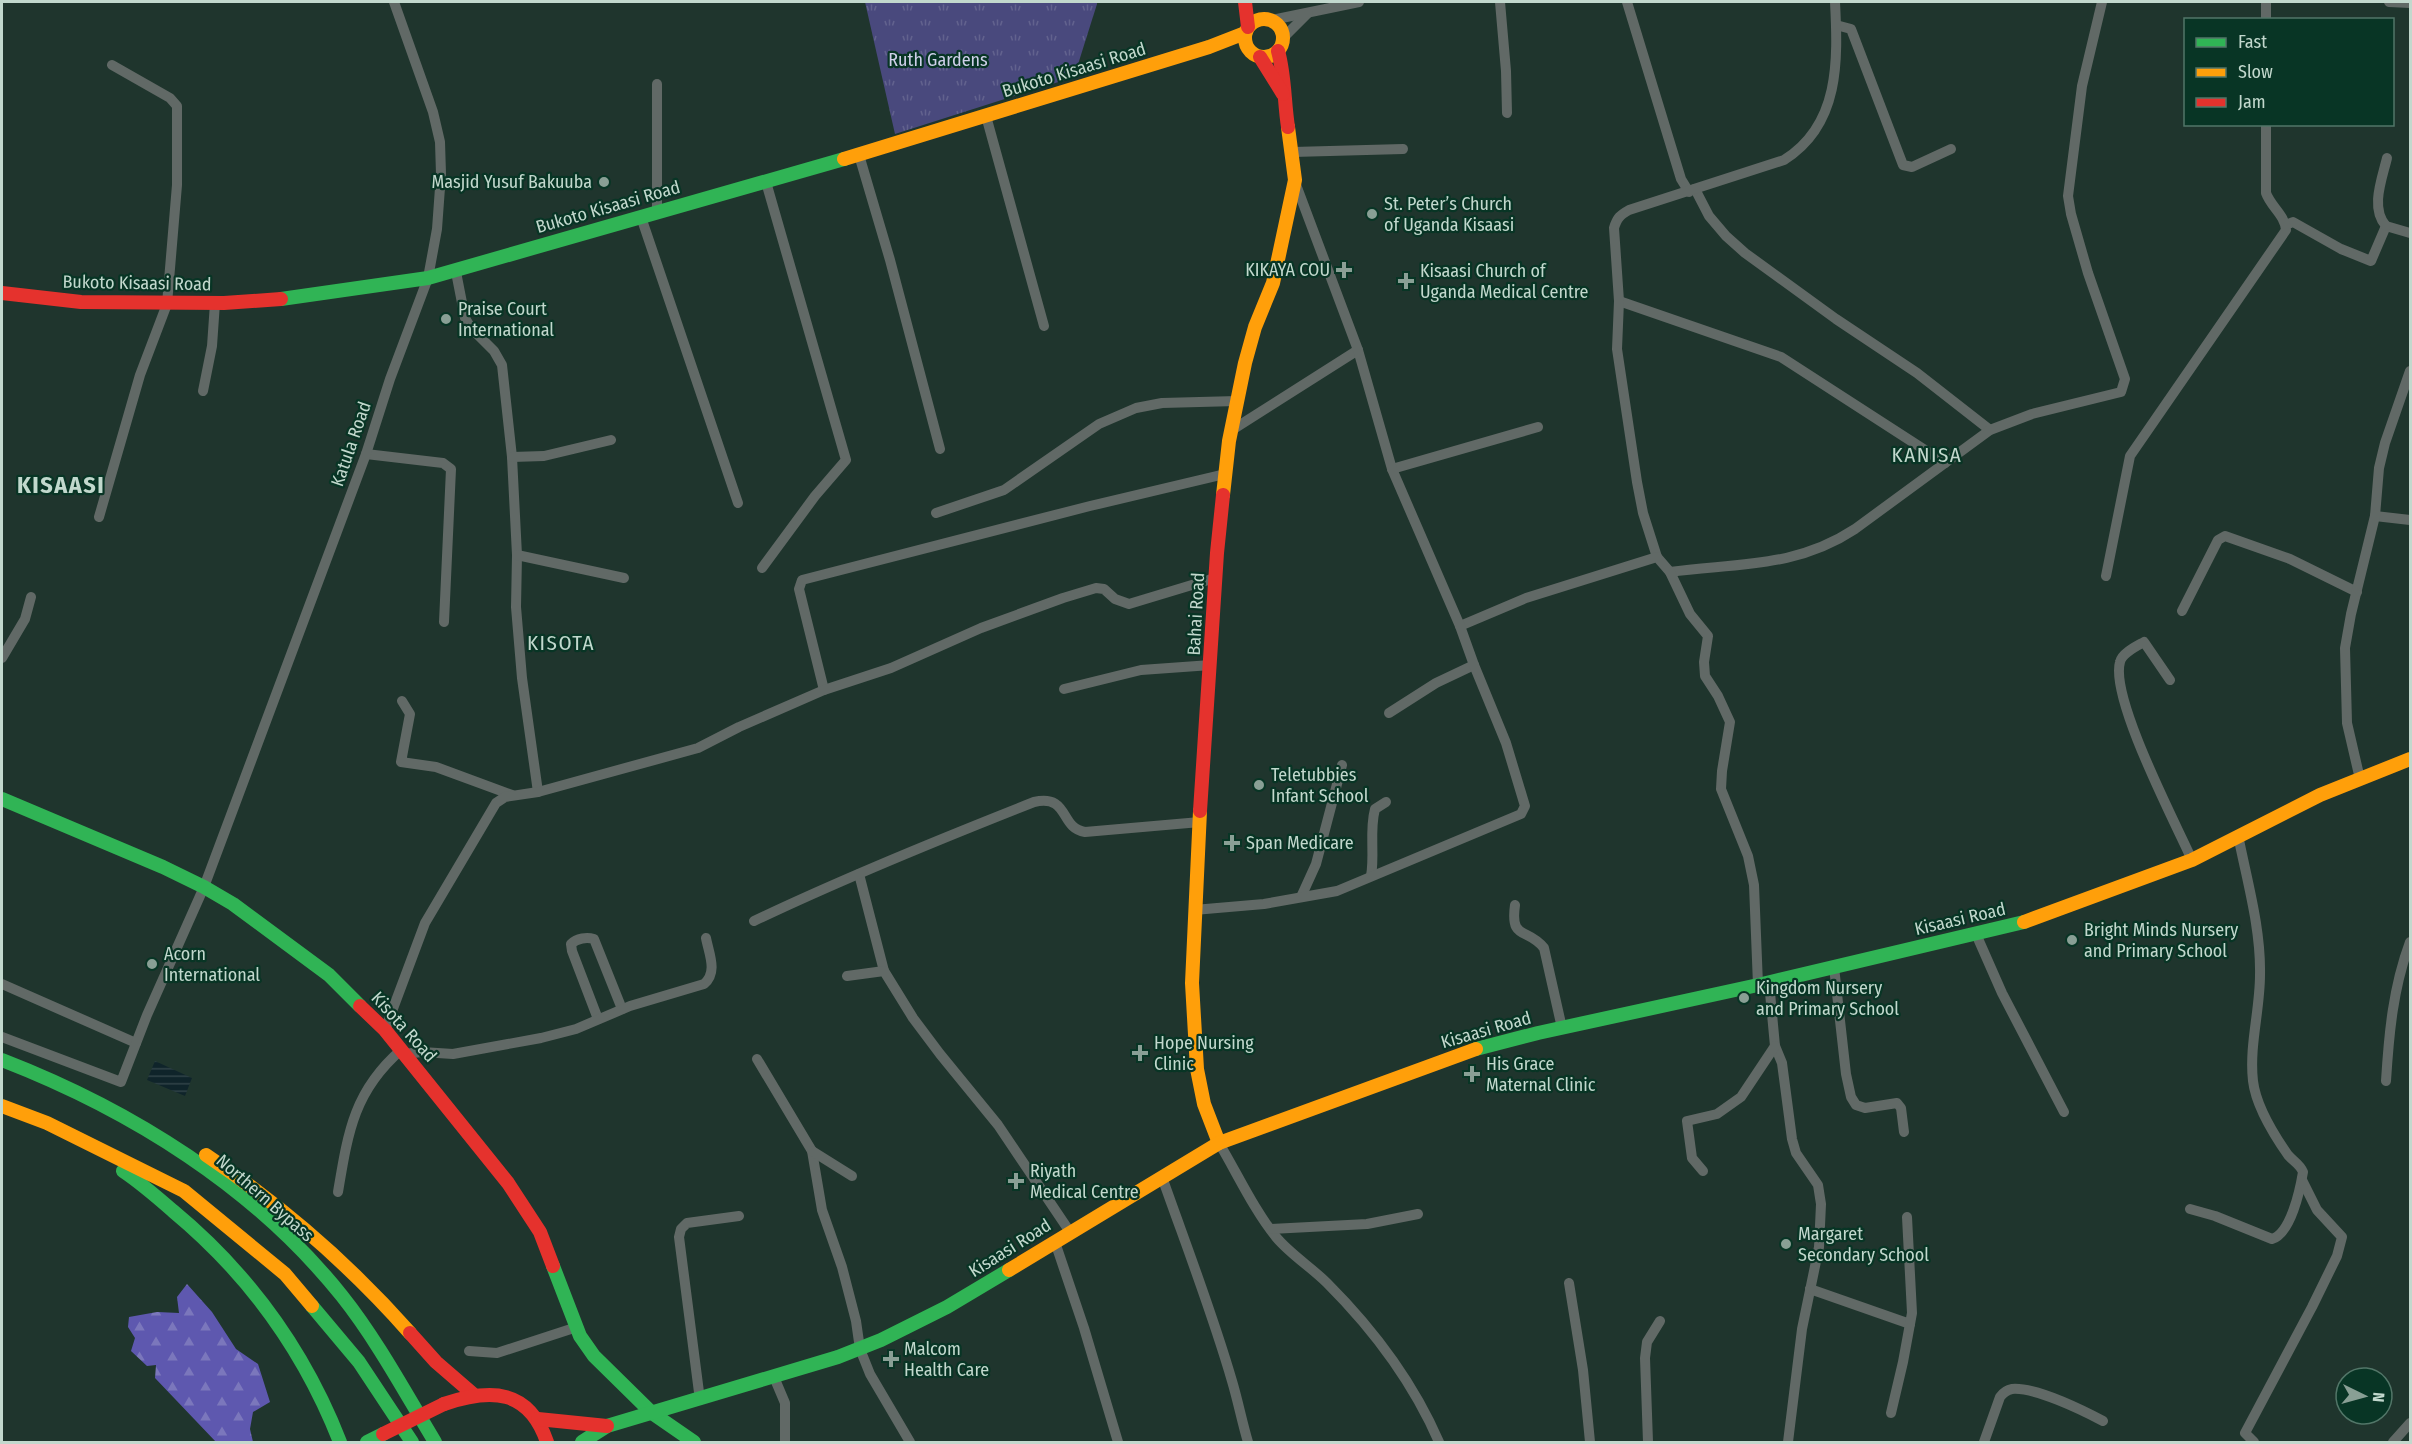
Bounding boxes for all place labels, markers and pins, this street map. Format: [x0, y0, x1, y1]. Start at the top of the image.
place label: Masjid Yusuf Bakuuba [432, 171, 592, 193]
marker: Masjid Yusuf Bakuuba [597, 175, 611, 189]
place label: St. Peter’s Church of Uganda Kisaasi [1384, 193, 1514, 236]
marker: St. Peter’s Church of Uganda Kisaasi [1365, 207, 1379, 221]
place label: KIKAYA COU [1245, 259, 1330, 281]
place label: Kisaasi Church of Uganda Medical Centre [1420, 260, 1589, 303]
marker: KIKAYA COU [1335, 261, 1353, 279]
marker: Kisaasi Church of Uganda Medical Centre [1397, 272, 1415, 290]
place label: Praise Court International [458, 298, 554, 341]
marker: Praise Court International [439, 312, 453, 326]
place label: Teletubbies Infant School [1271, 764, 1369, 807]
marker: Teletubbies Infant School [1252, 778, 1266, 792]
place label: Span Medicare [1246, 832, 1354, 854]
marker: Span Medicare [1223, 834, 1241, 852]
place label: Bright Minds Nursery and Primary School [2084, 919, 2238, 962]
marker: Bright Minds Nursery and Primary School [2065, 933, 2079, 947]
place label: Acorn International [164, 943, 260, 986]
marker: Acorn International [145, 957, 159, 971]
place label: Kingdom Nursery and Primary School [1756, 977, 1899, 1020]
marker: Kingdom Nursery and Primary School [1737, 991, 1751, 1005]
place label: Hope Nursing Clinic [1154, 1032, 1254, 1075]
marker: Hope Nursing Clinic [1131, 1044, 1149, 1062]
place label: His Grace Maternal Clinic [1486, 1053, 1596, 1096]
marker: His Grace Maternal Clinic [1463, 1065, 1481, 1083]
place label: Riyath Medical Centre [1030, 1160, 1139, 1203]
marker: Riyath Medical Centre [1007, 1172, 1025, 1190]
place label: Margaret Secondary School [1798, 1223, 1929, 1266]
marker: Margaret Secondary School [1779, 1237, 1793, 1251]
place label: Malcom Health Care [904, 1338, 989, 1381]
marker: Malcom Health Care [882, 1350, 900, 1368]

